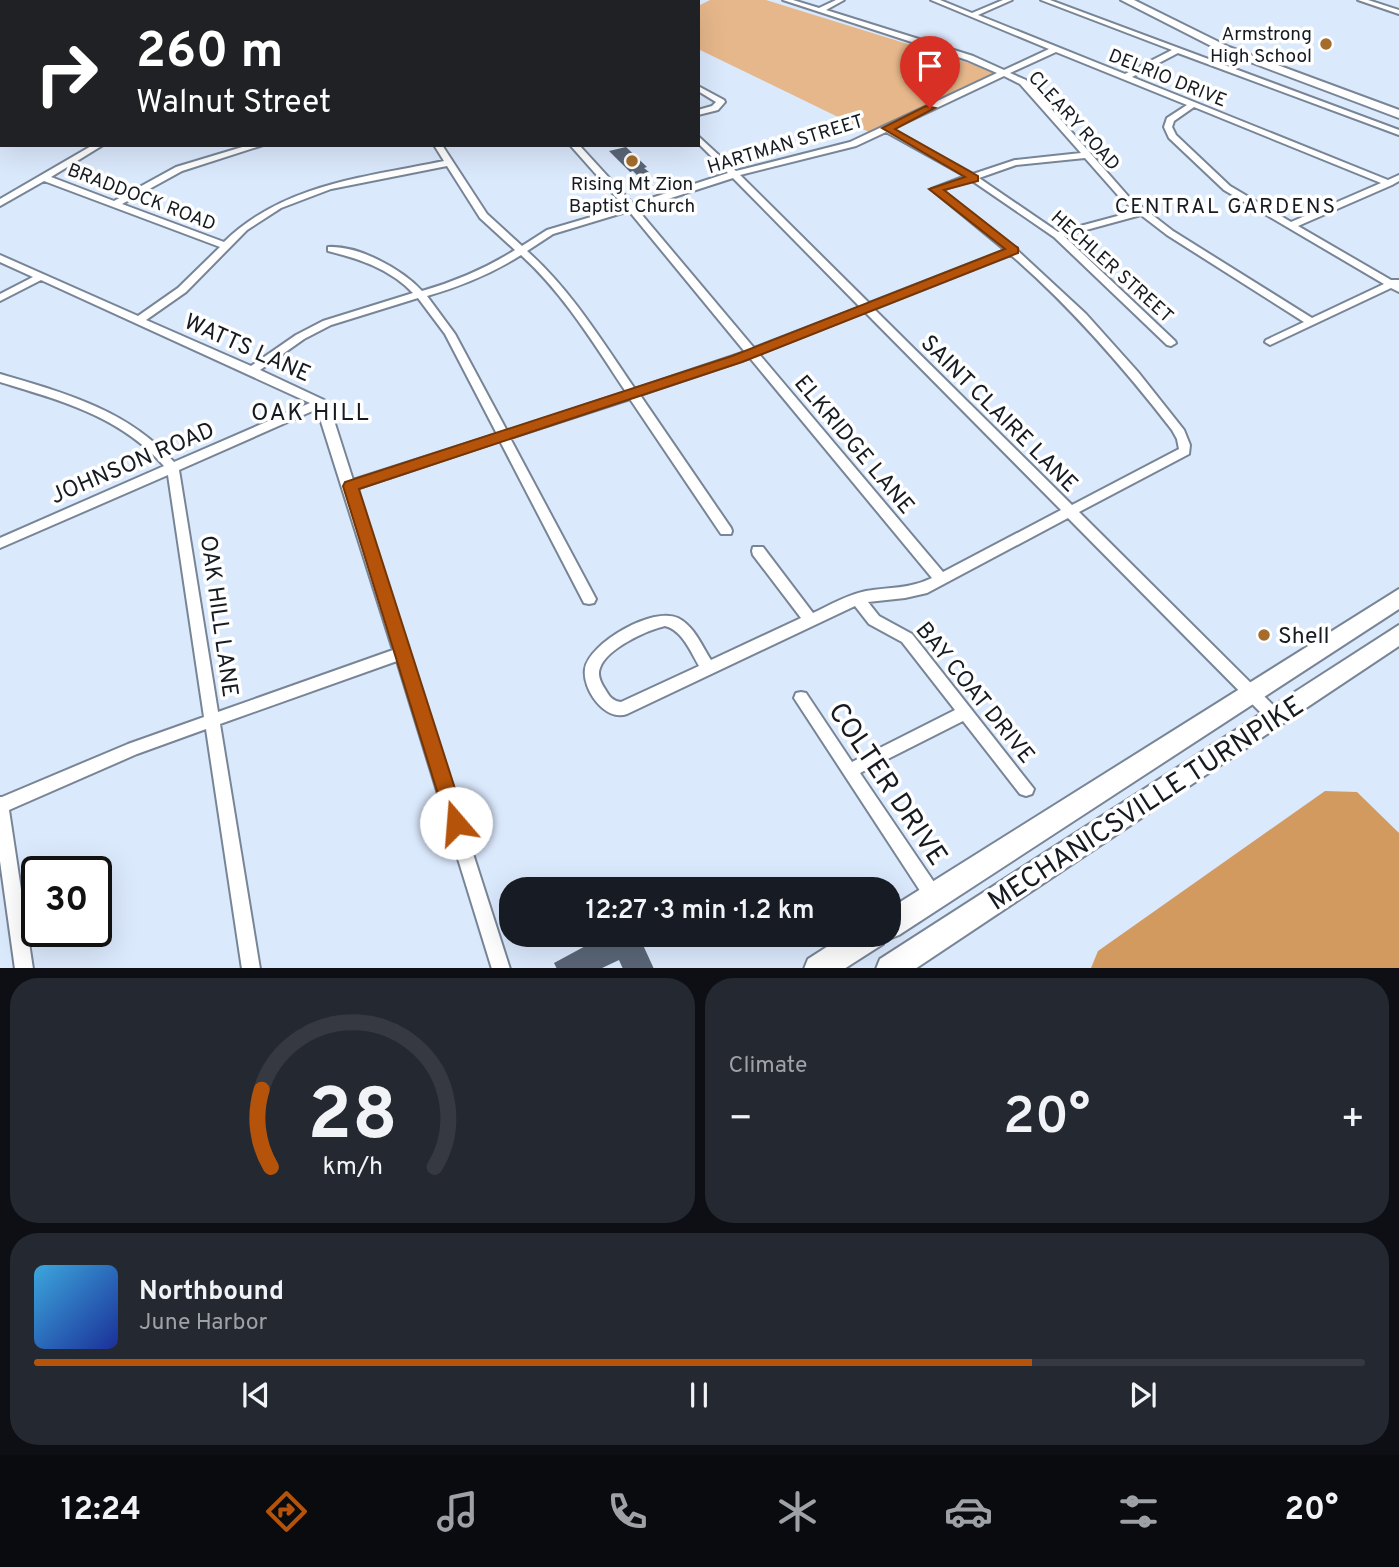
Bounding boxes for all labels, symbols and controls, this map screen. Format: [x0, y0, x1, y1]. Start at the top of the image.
text: 260 m [136, 23, 283, 85]
place label: Armstrong High School [1210, 23, 1312, 69]
icon: right [21, 28, 112, 119]
pin [900, 36, 960, 108]
marker: Armstrong High School [1318, 36, 1334, 52]
street label: DELRIO DRIVE [1105, 44, 1230, 113]
icon: arrive [911, 47, 949, 85]
street label: CLEARY ROAD [1022, 66, 1125, 176]
text: Walnut Street [136, 84, 331, 124]
street label: HARTMAN STREET [704, 110, 867, 180]
marker: Rising Mt Zion Baptist Church [624, 153, 640, 169]
street label: BRADDOCK ROAD [64, 159, 219, 237]
place label: Rising Mt Zion Baptist Church [569, 173, 695, 219]
district label: CENTRAL GARDENS [1115, 194, 1337, 221]
street label: HECHLER STREET [1045, 206, 1178, 329]
street label: WATTS LANE [179, 308, 315, 390]
street label: SAINT CLAIRE LANE [913, 330, 1083, 500]
street label: ELKRIDGE LANE [787, 370, 920, 521]
district label: OAK HILL [251, 399, 371, 429]
street label: JOHNSON ROAD [46, 417, 219, 512]
street label: OAK HILL LANE [192, 534, 243, 699]
street label: BAY COAT DRIVE [908, 617, 1040, 770]
place label: Shell [1278, 623, 1330, 652]
marker: Shell [1256, 627, 1272, 643]
street label: MECHANICSVILLE TURNPIKE [982, 689, 1311, 920]
street label: COLTER DRIVE [819, 696, 954, 873]
position arrow [419, 786, 493, 860]
speed limit sign: 30 [21, 856, 112, 947]
text: 12:27 · 3 min · 1.2 km [585, 895, 815, 928]
text: Climate [729, 1052, 807, 1081]
text: 28 [307, 1073, 397, 1165]
text: 20° [1003, 1086, 1090, 1152]
text: − [729, 1096, 753, 1145]
text: + [1340, 1096, 1365, 1145]
text: km/h [322, 1151, 383, 1183]
text: Northbound [139, 1276, 284, 1309]
text: June Harbor [139, 1309, 267, 1338]
icon: previous [237, 1376, 275, 1414]
icon: pause [680, 1376, 718, 1414]
icon: next [1124, 1376, 1162, 1414]
icon: directions [262, 1487, 311, 1536]
icon: music [433, 1487, 482, 1536]
icon: phone [603, 1487, 652, 1536]
icon: climate [773, 1487, 822, 1536]
icon: car [944, 1487, 993, 1536]
icon: filters [1114, 1487, 1163, 1536]
text: 12:24 [61, 1491, 141, 1531]
text: 20° [1284, 1491, 1338, 1531]

